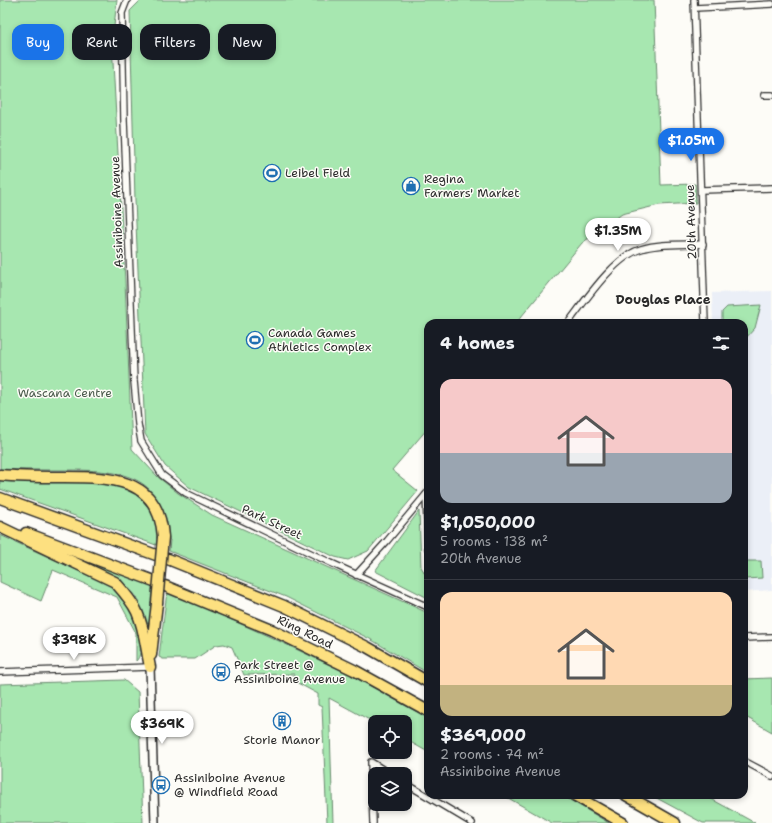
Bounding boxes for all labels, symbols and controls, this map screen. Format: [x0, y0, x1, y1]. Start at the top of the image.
chip: Buy [12, 24, 64, 60]
chip: Rent [72, 24, 132, 60]
chip: Filters [140, 24, 210, 60]
chip: New [218, 24, 276, 60]
pin: $1.05M [658, 128, 724, 162]
text: $1.05M [667, 132, 715, 149]
street label: Assiniboine Avenue [107, 156, 127, 268]
sports icon: Leibel Field [262, 163, 282, 183]
place label: Leibel Field [285, 165, 351, 181]
place label: Regina Farmers' Market [424, 171, 520, 201]
shop icon: Regina Farmers' Market [401, 176, 421, 196]
street label: 20th Avenue [682, 184, 700, 260]
pin: $1.35M [585, 218, 651, 252]
text: $1.35M [594, 222, 642, 239]
district label: Douglas Place [616, 291, 711, 308]
place label: Canada Games Athletics Complex [268, 325, 371, 355]
sports icon: Canada Games Athletics Complex [245, 330, 265, 350]
text: 4 homes [440, 332, 515, 354]
icon: filters [710, 332, 732, 354]
park label: Wascana Centre [18, 385, 112, 401]
icon: home [550, 405, 622, 477]
street label: Park Street [239, 501, 305, 543]
text: $1,050,000 [440, 511, 535, 533]
text: 5 rooms · 138 m² [440, 533, 548, 550]
text: 20th Avenue [440, 550, 522, 567]
street label: Ring Road [274, 612, 336, 653]
icon: home [550, 618, 622, 690]
pin: $398K [46, 627, 102, 661]
text: $398K [52, 631, 96, 648]
place label: Park Street @ Assiniboine Avenue [234, 657, 346, 687]
bus stop icon: Park Street @ Assiniboine Avenue [211, 662, 231, 682]
pin: $369K [134, 711, 190, 745]
building icon: Storie Manor [272, 711, 292, 731]
text: $369K [140, 715, 184, 732]
map controls [368, 715, 412, 811]
button: locate [368, 715, 412, 759]
text: $369,000 [440, 724, 526, 746]
place label: Storie Manor [243, 732, 321, 748]
text: 2 rooms · 74 m² [440, 746, 544, 763]
text: Assiniboine Avenue [440, 763, 561, 780]
button: layers [368, 767, 412, 811]
place label: Assiniboine Avenue @ Windfield Road [174, 770, 286, 800]
bus stop icon: Assiniboine Avenue @ Windfield Road [151, 775, 171, 795]

